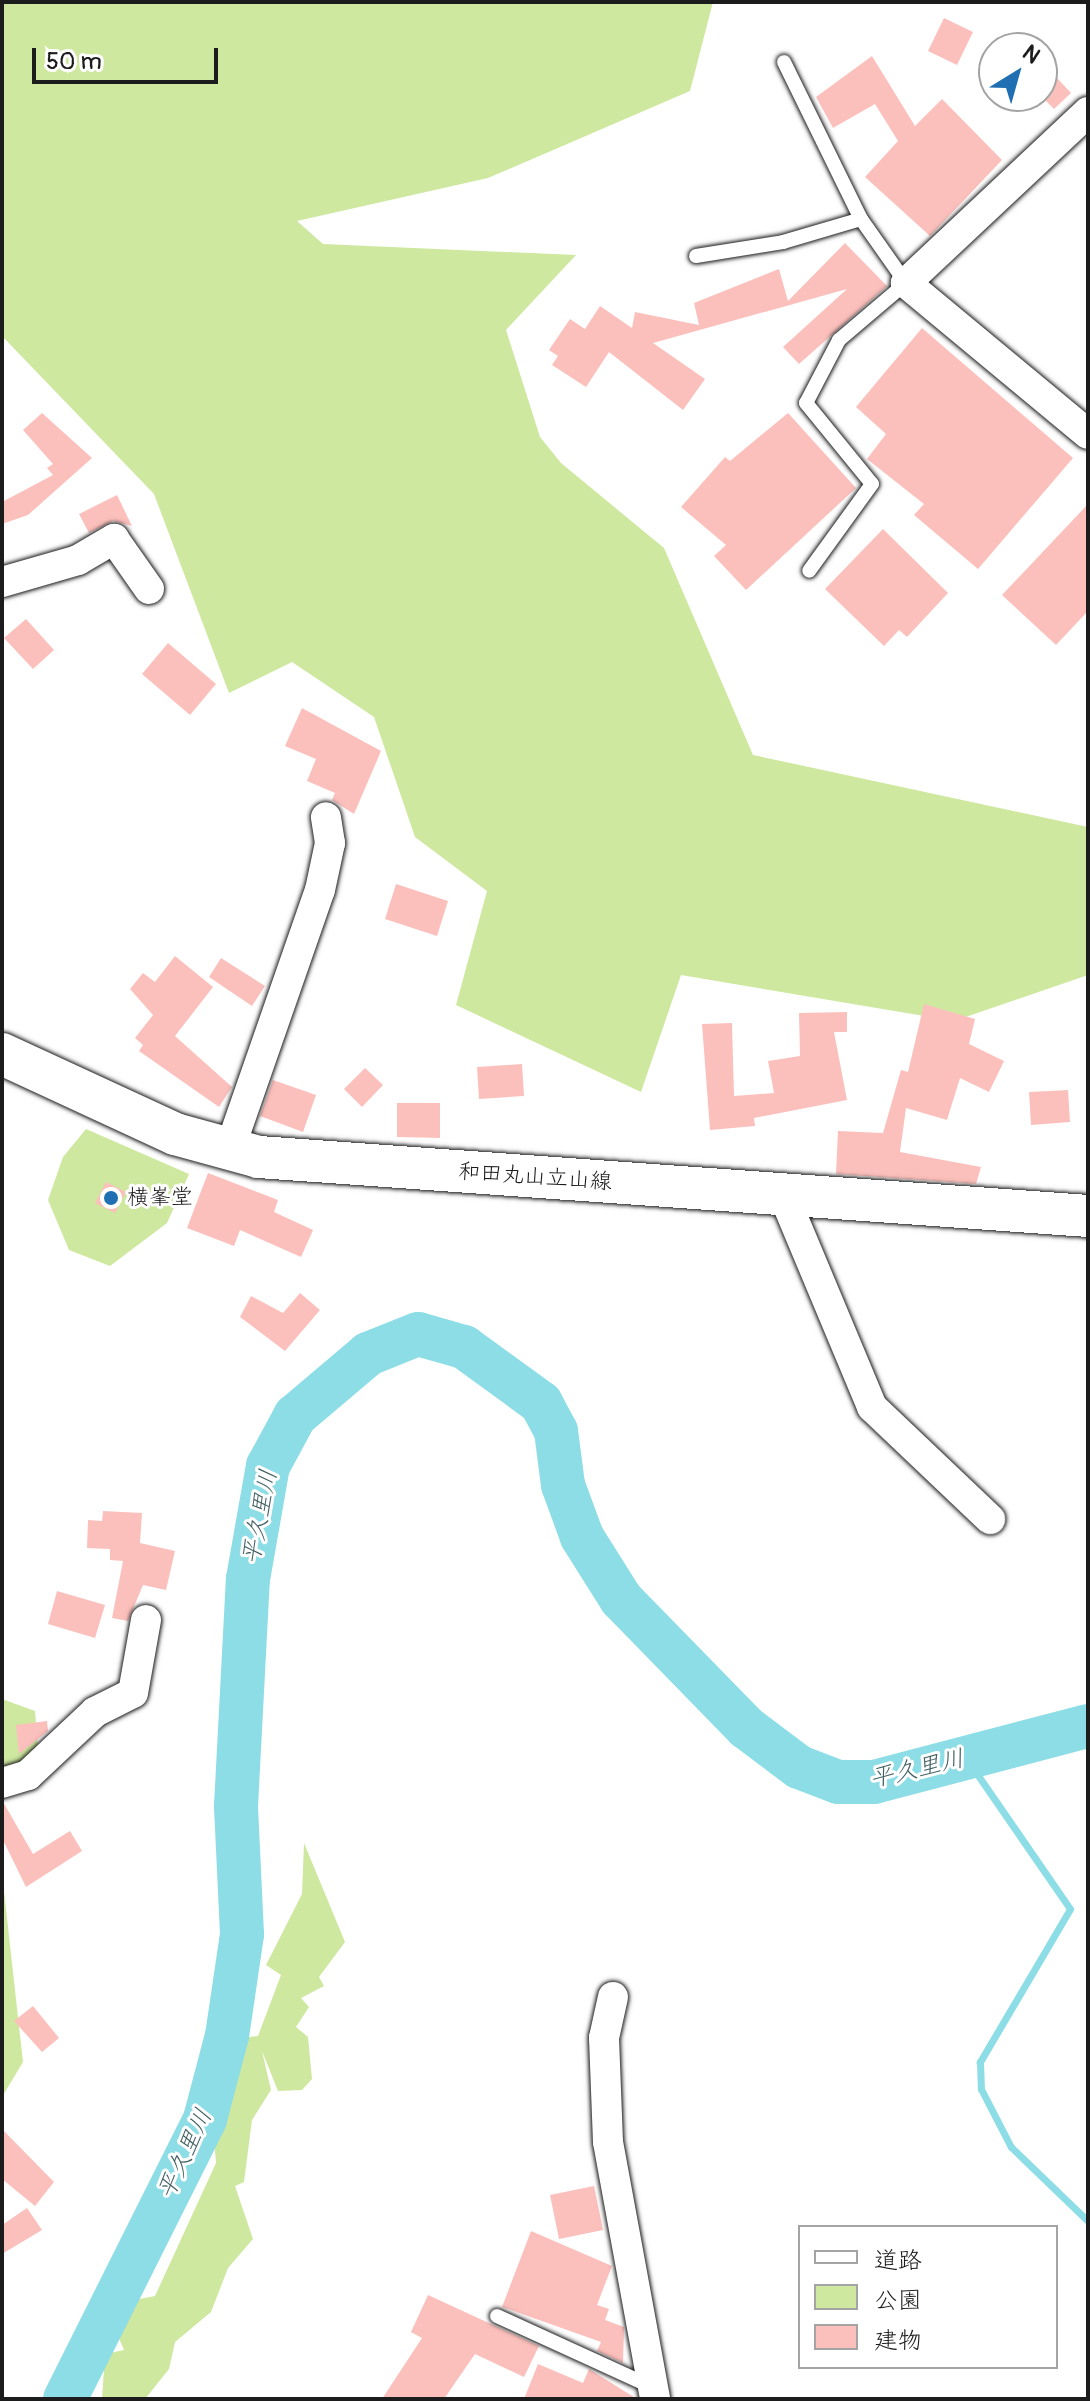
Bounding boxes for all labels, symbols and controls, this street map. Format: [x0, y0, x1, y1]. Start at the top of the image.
scale bar [36, 32, 222, 82]
north arrow [978, 32, 1058, 112]
text: N [1017, 39, 1046, 70]
text: 50 m [46, 47, 102, 76]
street label: 和田丸山立山線 [457, 1158, 613, 1196]
place label: 横峯堂 [127, 1185, 193, 1211]
marker: 横峯堂 [102, 1189, 120, 1207]
water label: 平久里川 [237, 1467, 283, 1567]
water label: 平久里川 [867, 1744, 967, 1794]
water label: 平久里川 [152, 2104, 218, 2204]
legend [798, 2225, 1058, 2369]
text: 道路 [874, 2246, 922, 2275]
text: 公園 [874, 2286, 922, 2315]
text: 建物 [874, 2326, 922, 2355]

